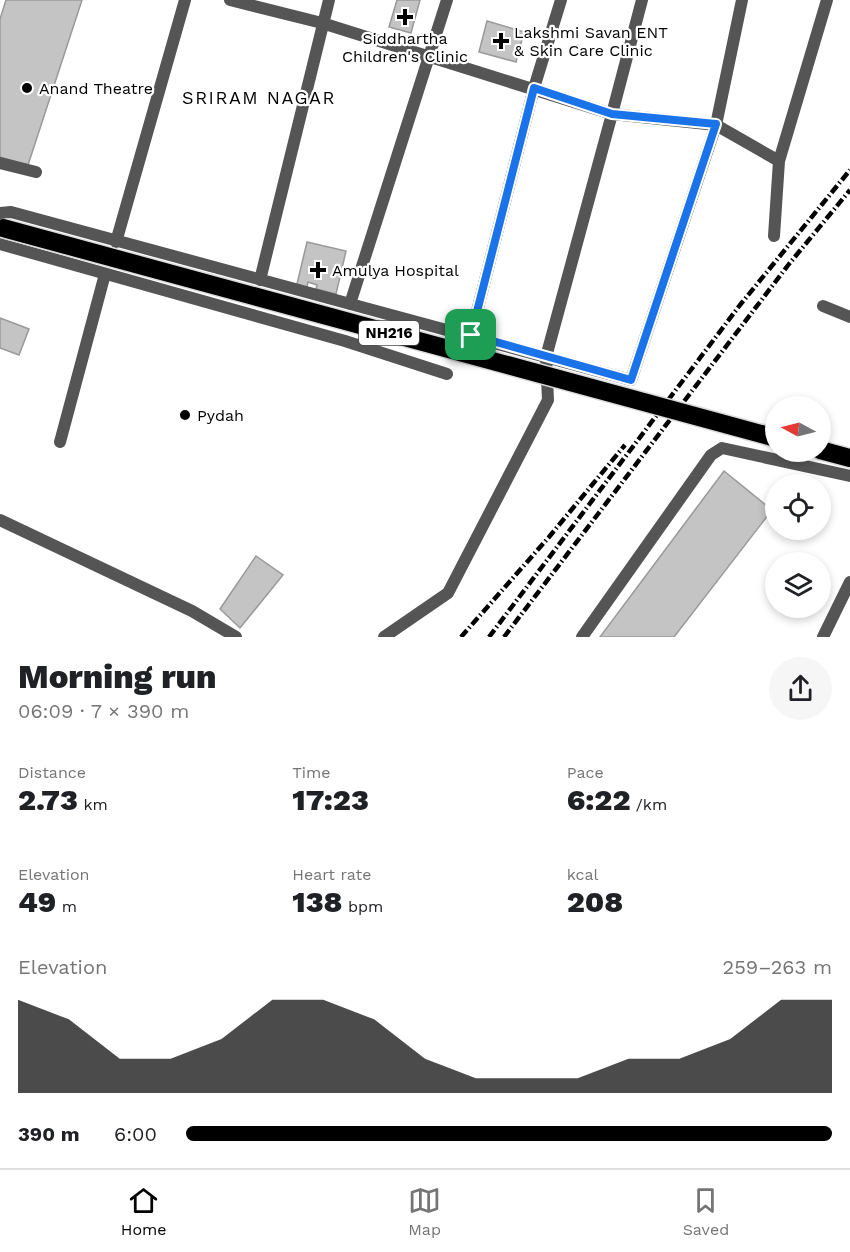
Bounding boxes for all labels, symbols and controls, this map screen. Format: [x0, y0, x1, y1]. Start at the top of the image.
marker: Siddhartha Children's Clinic [396, 8, 414, 26]
place label: Lakshmi Savan ENT & Skin Care Clinic [514, 23, 668, 60]
place label: Siddhartha Children's Clinic [342, 29, 468, 66]
marker: Lakshmi Savan ENT & Skin Care Clinic [492, 32, 510, 50]
place label: Anand Theatre [39, 79, 153, 98]
marker: Anand Theatre [20, 81, 34, 95]
district label: SRIRAM NAGAR [182, 87, 336, 108]
marker: Amulya Hospital [309, 261, 327, 279]
place label: Amulya Hospital [332, 261, 459, 280]
pin [445, 309, 496, 360]
icon: arrive [454, 318, 487, 351]
road number: NH216 [359, 321, 419, 345]
north arrow [765, 396, 831, 462]
map controls [765, 396, 831, 618]
place label: Pydah [197, 406, 244, 425]
marker: Pydah [178, 408, 192, 422]
button: locate [765, 474, 831, 540]
button: layers [765, 552, 831, 618]
text: Morning run [18, 657, 217, 696]
button: share [769, 657, 832, 720]
text: 06:09 · 7 × 390 m [18, 699, 189, 723]
text: Distance [18, 763, 86, 782]
text: Time [292, 763, 330, 782]
text: Pace [567, 763, 604, 782]
text: 2.73 [18, 782, 78, 817]
text: 17:23 [292, 782, 369, 817]
text: 6:22 [567, 782, 630, 817]
text: km [78, 795, 108, 814]
text: /km [630, 795, 667, 814]
text: Elevation [18, 865, 89, 884]
text: Heart rate [292, 865, 371, 884]
text: kcal [567, 865, 598, 884]
text: 49 [18, 884, 56, 919]
text: 138 [292, 884, 343, 919]
text: 208 [567, 884, 623, 919]
text: m [56, 897, 77, 916]
text: bpm [343, 897, 383, 916]
text: Elevation [18, 955, 107, 979]
text: 259–263 m [723, 955, 832, 979]
text: 390 m [18, 1122, 80, 1146]
text: 6:00 [114, 1122, 157, 1146]
tab: Home [121, 1184, 167, 1239]
tab: Map [408, 1184, 441, 1239]
tab: Saved [683, 1184, 729, 1239]

